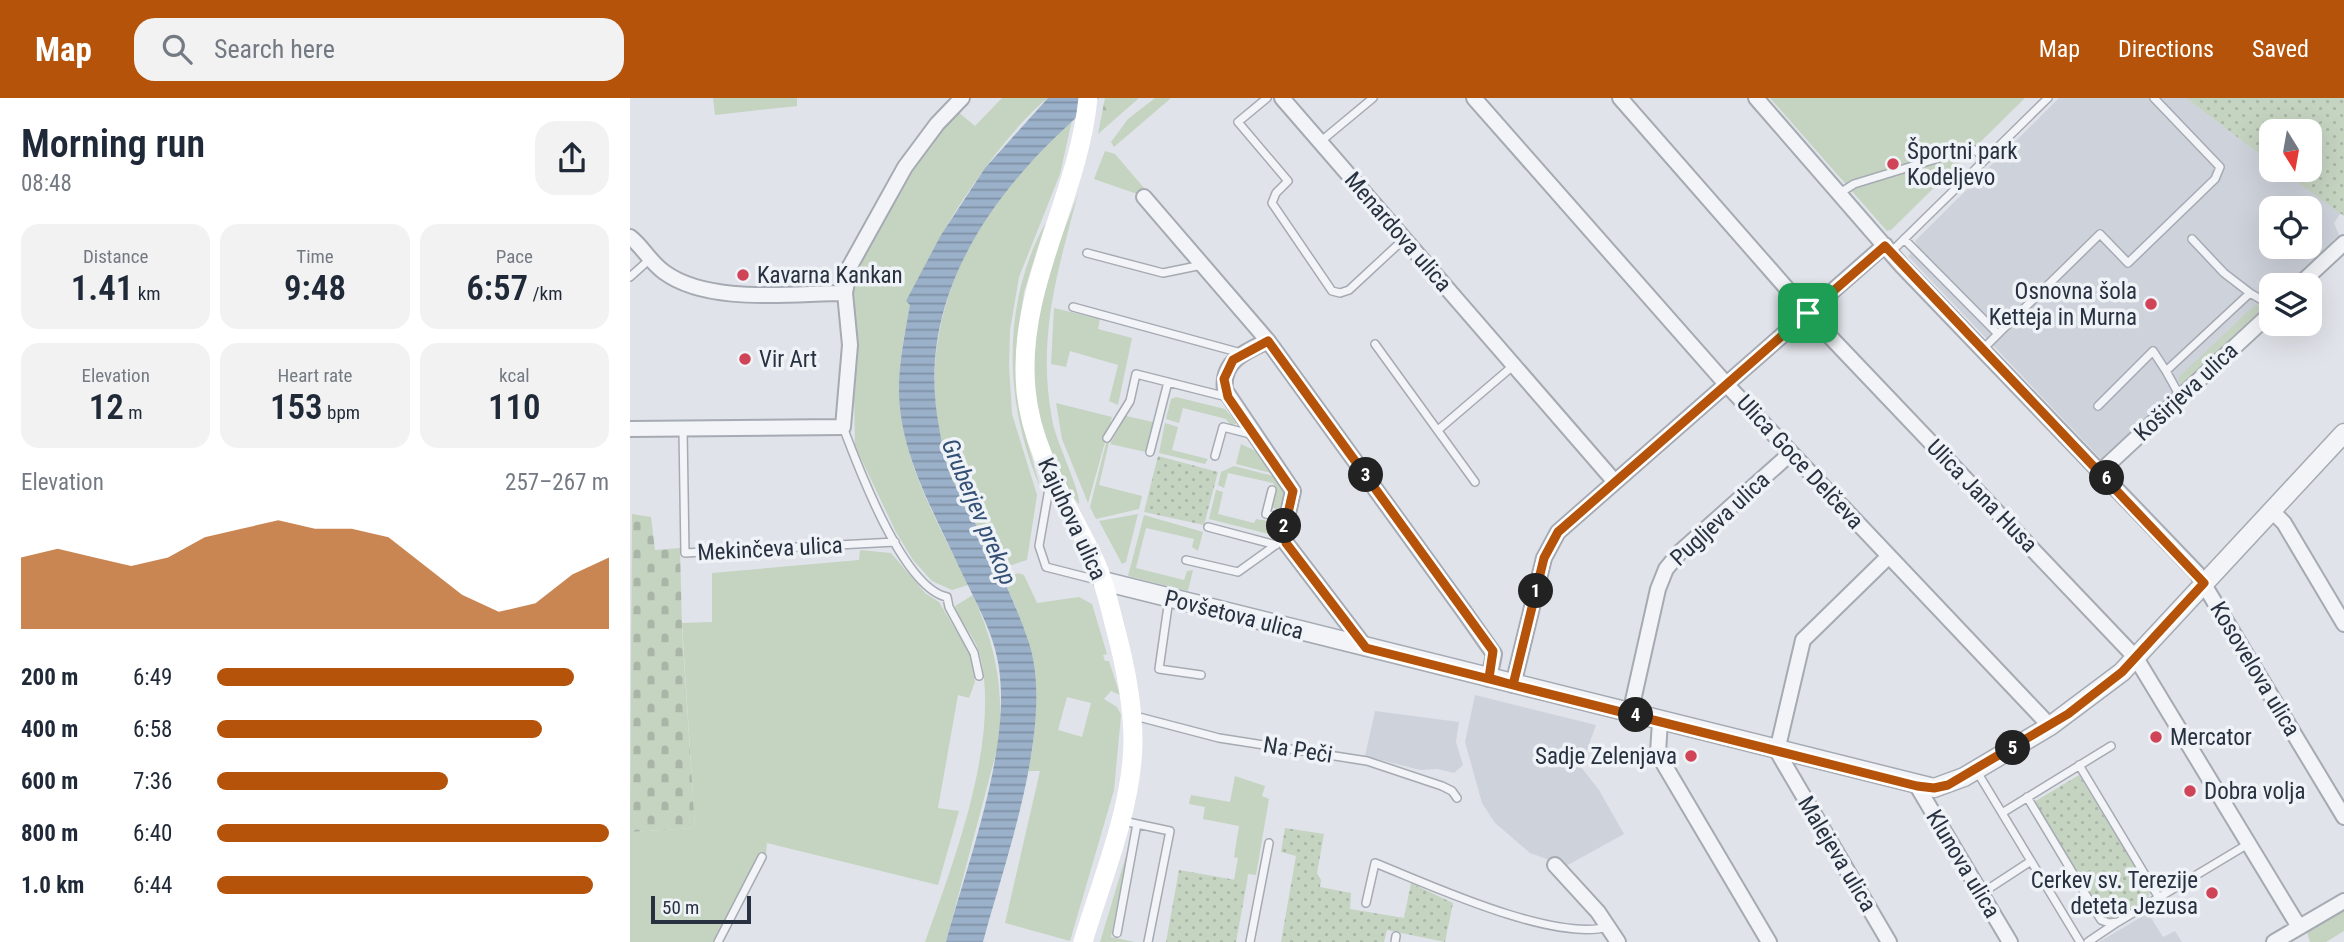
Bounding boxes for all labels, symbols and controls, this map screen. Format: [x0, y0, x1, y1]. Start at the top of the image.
search box [134, 18, 624, 81]
text: Map [35, 30, 92, 69]
icon: search [158, 30, 196, 68]
text: Search here [214, 34, 335, 64]
text: Map [2039, 35, 2080, 63]
text: Directions [2118, 35, 2214, 63]
text: Saved [2252, 35, 2309, 63]
north arrow [2259, 119, 2322, 182]
map controls [2259, 119, 2322, 336]
button: share [535, 121, 609, 195]
text: Morning run [21, 122, 205, 166]
place label: Športni park Kodeljevo [1907, 137, 2018, 191]
marker: Športni park Kodeljevo [1885, 156, 1901, 172]
street label: Menardova ulica [1339, 167, 1457, 297]
text: 08:48 [21, 170, 72, 197]
button: locate [2259, 196, 2322, 259]
text: Distance [83, 245, 148, 268]
text: Time [296, 245, 334, 268]
text: Pace [496, 245, 533, 268]
place label: Kavarna Kankan [757, 262, 903, 289]
marker: Kavarna Kankan [735, 267, 751, 283]
text: 1.41 [71, 268, 133, 309]
text: 9:48 [284, 268, 346, 309]
text: 6:57 [466, 268, 528, 309]
button: layers [2259, 273, 2322, 336]
place label: Osnovna šola Ketteja in Murna [1989, 278, 2137, 331]
text: km [133, 282, 161, 305]
text: /km [528, 282, 562, 305]
pin [1778, 283, 1838, 343]
icon: arrive [1789, 294, 1827, 332]
marker: Osnovna šola Ketteja in Murna [2143, 296, 2159, 312]
street label: Koširjeva ulica [2129, 337, 2243, 447]
place label: Vir Art [759, 346, 817, 373]
marker: Vir Art [737, 351, 753, 367]
text: Elevation [81, 364, 150, 387]
text: Heart rate [277, 364, 353, 387]
text: kcal [499, 364, 530, 387]
text: 12 [89, 387, 124, 428]
text: 153 [270, 387, 323, 428]
text: 110 [488, 387, 541, 428]
street label: Ulica Goce Delčeva [1731, 389, 1869, 535]
text: m [124, 401, 143, 424]
text: bpm [323, 401, 360, 424]
street label: Ulica Jana Husa [1921, 434, 2043, 558]
water label: Gruberjev prekop [936, 435, 1022, 589]
street label: Kajuhova ulica [1032, 454, 1112, 584]
pin: 3 [1348, 458, 1384, 492]
pin: 6 [2090, 460, 2124, 496]
text: 3 [1361, 463, 1370, 486]
street label: Pugljeva ulica [1665, 466, 1775, 572]
text: 6 [2102, 466, 2111, 489]
text: Elevation [21, 469, 104, 496]
text: 257–267 m [505, 469, 609, 496]
pin: 2 [1266, 508, 1302, 544]
text: 2 [1279, 514, 1288, 537]
street label: Mekinčeva ulica [697, 532, 843, 566]
pin: 1 [1518, 574, 1553, 608]
text: 1 [1531, 579, 1540, 602]
street label: Povšetova ulica [1162, 585, 1306, 645]
street label: Kosovelova ulica [2204, 597, 2306, 741]
text: 200 m [21, 664, 78, 691]
text: 6:49 [133, 664, 172, 691]
pin: 4 [1618, 698, 1654, 732]
text: 4 [1631, 703, 1640, 726]
text: 400 m [21, 716, 78, 743]
text: 6:58 [133, 716, 172, 743]
place label: Mercator [2170, 724, 2252, 751]
marker: Mercator [2148, 729, 2164, 745]
pin: 5 [1996, 730, 2030, 766]
street label: Na Peči [1261, 731, 1335, 769]
text: 5 [2008, 736, 2017, 759]
place label: Sadje Zelenjava [1535, 743, 1677, 770]
marker: Sadje Zelenjava [1683, 748, 1699, 764]
text: 600 m [21, 768, 78, 795]
text: 7:36 [133, 768, 172, 795]
place label: Dobra volja [2204, 778, 2306, 805]
marker: Dobra volja [2182, 783, 2198, 799]
street label: Malejeva ulica [1792, 792, 1882, 916]
street label: Klunova ulica [1920, 805, 2006, 923]
text: 800 m [21, 820, 78, 847]
text: 6:40 [133, 820, 172, 847]
place label: Cerkev sv. Terezije deteta Jezusa [2031, 867, 2198, 920]
text: 1.0 km [21, 872, 84, 899]
text: 6:44 [133, 872, 172, 899]
marker: Cerkev sv. Terezije deteta Jezusa [2204, 885, 2220, 901]
scale bar [651, 893, 751, 925]
text: 50 m [662, 896, 699, 919]

